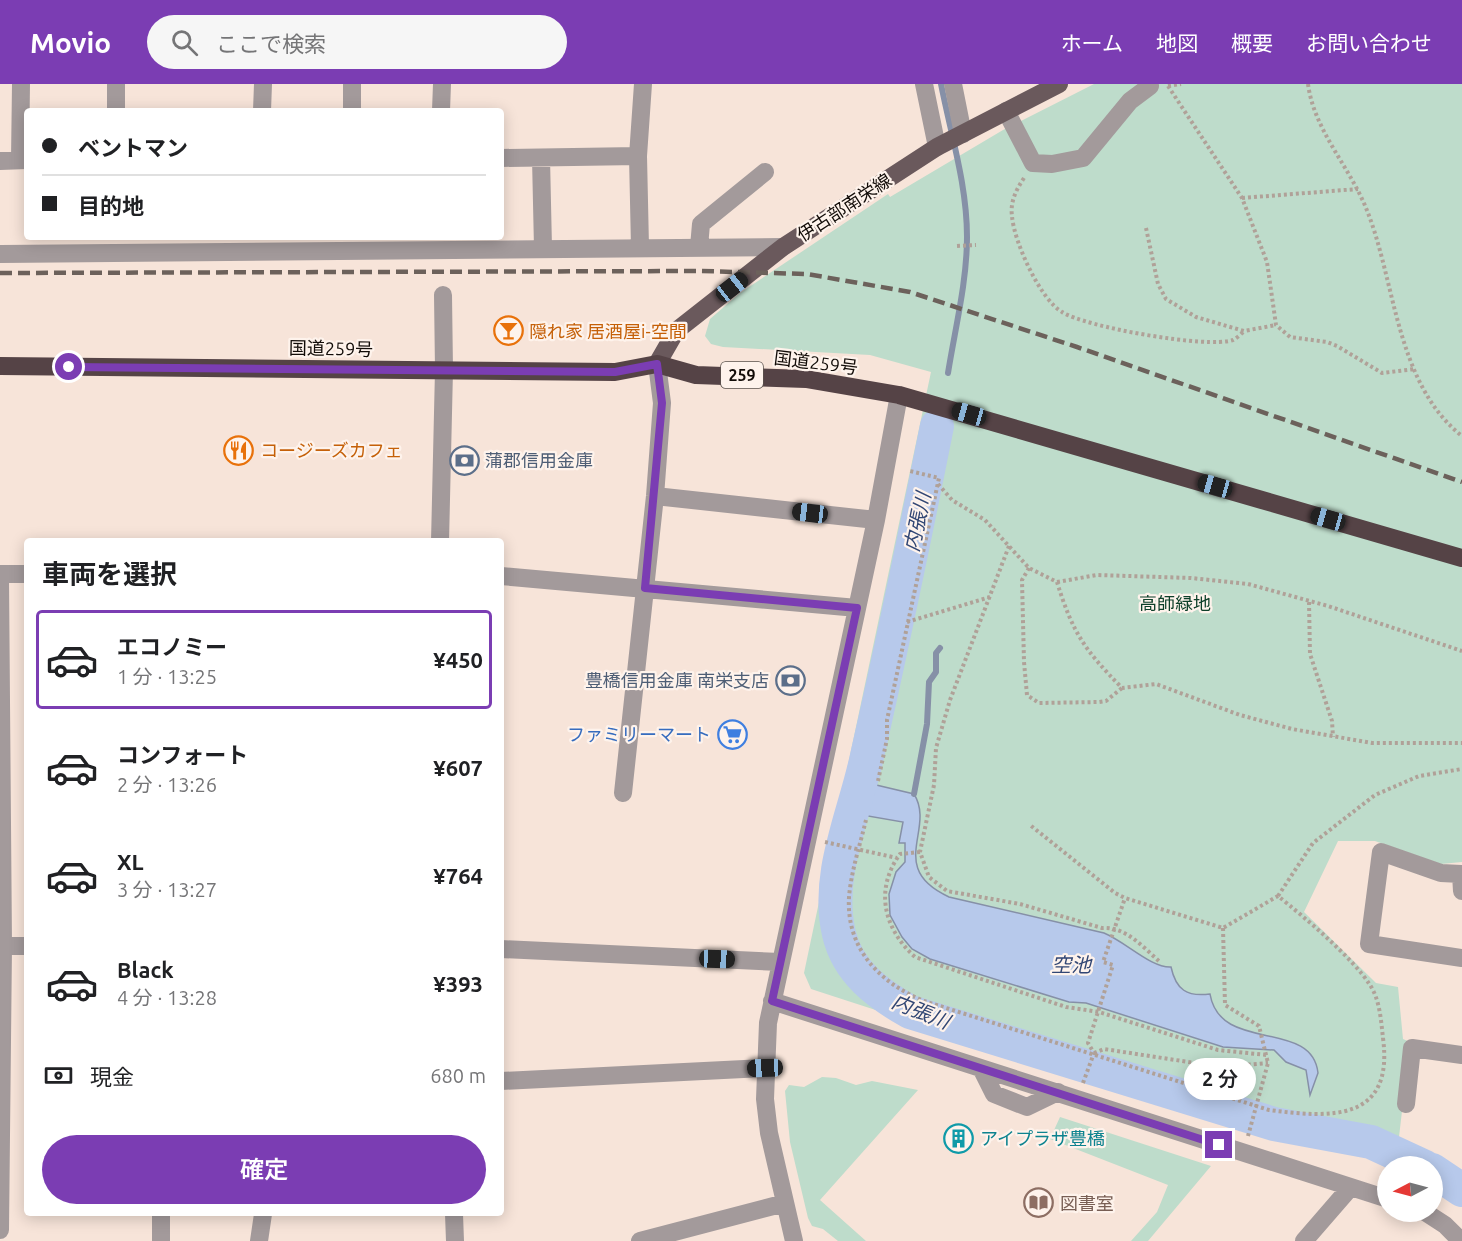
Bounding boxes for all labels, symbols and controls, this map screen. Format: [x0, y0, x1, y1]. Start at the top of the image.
search box [147, 15, 567, 69]
icon: search [168, 26, 201, 59]
text: Movio [30, 27, 111, 58]
text: ここで検索 [216, 31, 326, 56]
text: ホーム [1061, 31, 1123, 55]
text: 地図 [1156, 31, 1198, 55]
text: 概要 [1231, 31, 1273, 55]
text: お問い合わせ [1306, 31, 1432, 55]
text: ベントマン [78, 135, 188, 160]
street label: 伊古部南栄線 [793, 169, 895, 245]
text: 目的地 [78, 193, 144, 218]
car [712, 269, 752, 305]
bar icon: 隠れ家 居酒屋i-空間 [492, 315, 524, 347]
place label: 隠れ家 居酒屋i-空間 [529, 321, 687, 341]
street label: 国道259号 [289, 337, 373, 359]
street label: 国道259号 [773, 347, 859, 377]
route start [55, 353, 82, 380]
road number: 259 [721, 362, 763, 388]
car [949, 400, 989, 428]
restaurant icon: コージーズカフェ [223, 434, 255, 466]
place label: コージーズカフェ [260, 440, 403, 460]
bank icon: 蒲郡信用金庫 [448, 444, 480, 476]
place label: 蒲郡信用金庫 [485, 450, 593, 470]
car [1195, 472, 1235, 500]
water label: 内張川 [900, 488, 935, 554]
car [791, 502, 829, 524]
car [1308, 505, 1348, 533]
text: 車両を選択 [42, 559, 177, 589]
park label: 高師緑地 [1139, 593, 1211, 613]
icon: car [45, 633, 99, 687]
text: エコノミー [117, 634, 227, 659]
text: ¥450 [433, 647, 483, 672]
bank icon: 豊橋信用金庫 南栄支店 [774, 664, 806, 696]
text: 1 分 · 13:25 [117, 665, 217, 688]
place label: 豊橋信用金庫 南栄支店 [585, 670, 769, 690]
supermarket icon: ファミリーマート [716, 718, 748, 750]
place label: ファミリーマート [567, 724, 711, 744]
icon: car [45, 741, 99, 795]
text: コンフォート [117, 742, 248, 767]
text: ¥607 [433, 755, 483, 780]
text: 2 分 · 13:26 [117, 773, 217, 796]
icon: car [45, 849, 99, 903]
text: XL [117, 849, 144, 874]
text: ¥764 [433, 863, 483, 888]
text: 3 分 · 13:27 [117, 878, 217, 901]
car [699, 949, 735, 969]
water label: 空池 [1051, 953, 1093, 976]
icon: car [45, 957, 99, 1011]
text: Black [117, 957, 174, 982]
text: ¥393 [433, 971, 483, 996]
text: 4 分 · 13:28 [117, 986, 217, 1009]
water label: 内張川 [889, 989, 955, 1034]
car [747, 1058, 783, 1078]
callout: 2 分 [1183, 1058, 1255, 1100]
icon: cash [42, 1059, 75, 1092]
text: 現金 [90, 1064, 134, 1089]
text: 680 m [430, 1064, 486, 1087]
text: 2 分 [1202, 1067, 1238, 1090]
building icon: アイプラザ豊橋 [943, 1122, 975, 1154]
place label: アイプラザ豊橋 [980, 1128, 1105, 1148]
route end [1205, 1131, 1232, 1158]
button: 確定 [42, 1135, 486, 1204]
north arrow [1377, 1156, 1443, 1222]
map controls [1377, 1156, 1443, 1222]
library icon: 図書室 [1023, 1187, 1055, 1219]
place label: 図書室 [1060, 1193, 1114, 1213]

